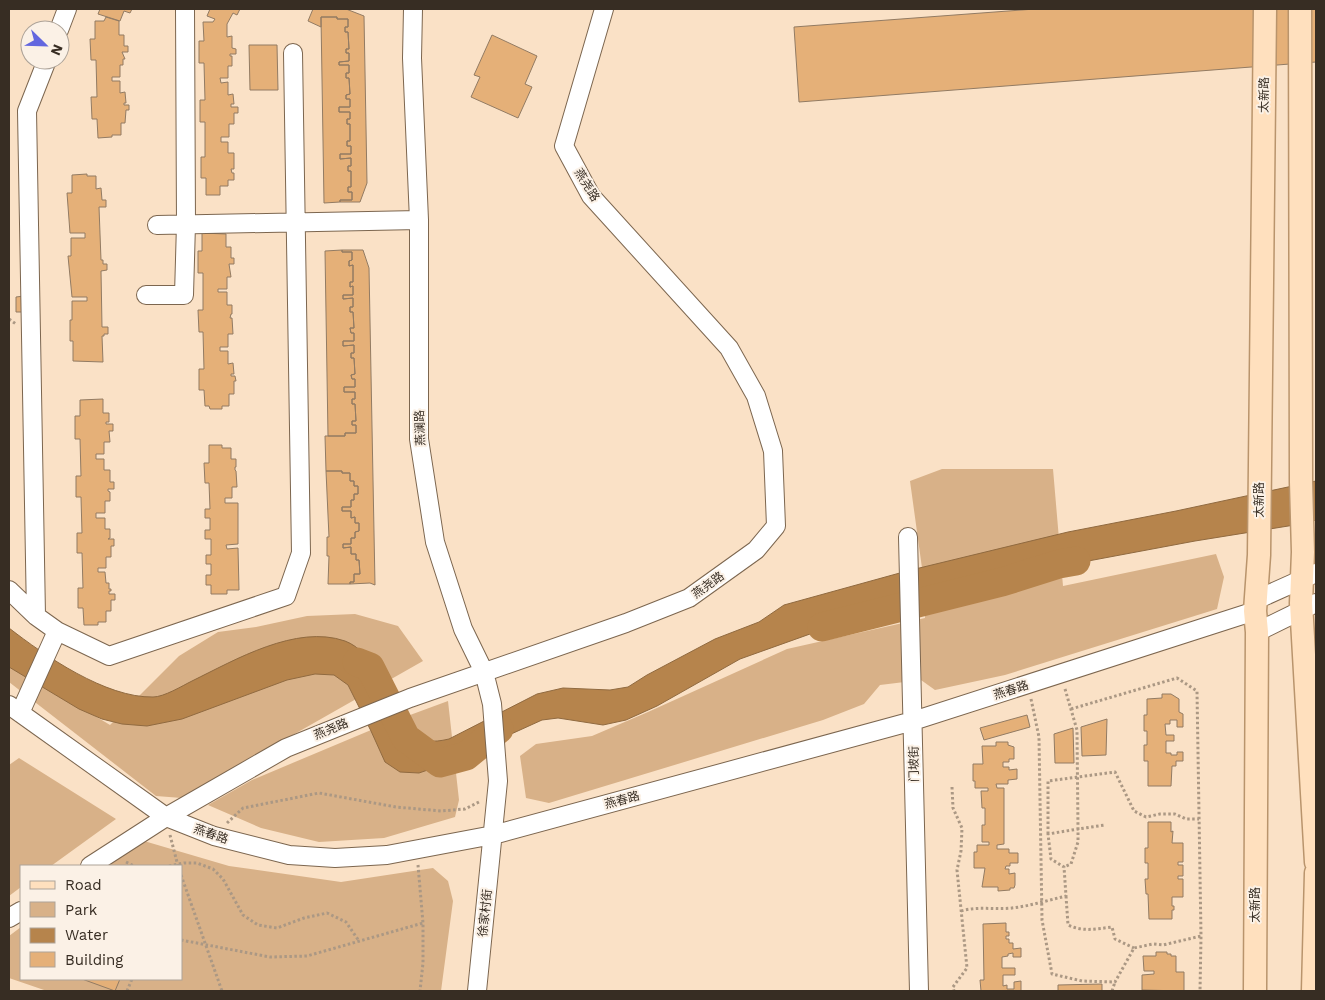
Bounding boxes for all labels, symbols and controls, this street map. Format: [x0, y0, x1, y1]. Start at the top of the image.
north arrow [20, 20, 70, 70]
text: N [48, 42, 66, 58]
street label: 太新路 [1257, 77, 1271, 113]
street label: 燕尧路 [572, 166, 602, 204]
street label: 燕澜路 [412, 410, 428, 446]
street label: 太新路 [1252, 482, 1266, 518]
street label: 燕尧路 [689, 569, 727, 601]
street label: 燕春路 [992, 678, 1030, 702]
street label: 燕尧路 [312, 716, 350, 742]
street label: 门坡街 [907, 746, 921, 782]
street label: 燕春路 [603, 789, 641, 811]
street label: 燕春路 [192, 822, 230, 846]
legend [20, 865, 182, 980]
text: Road [65, 876, 102, 894]
street label: 太新路 [1248, 887, 1262, 923]
street label: 徐家村街 [476, 888, 494, 938]
text: Park [65, 901, 98, 919]
text: Water [65, 926, 108, 944]
text: Building [65, 951, 123, 969]

